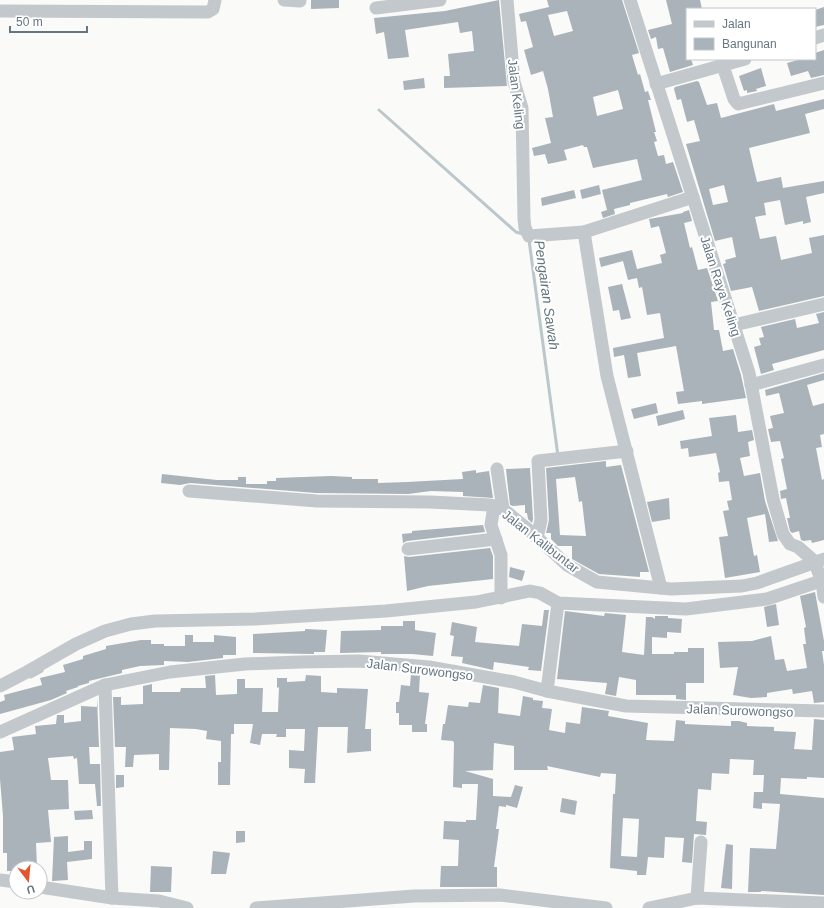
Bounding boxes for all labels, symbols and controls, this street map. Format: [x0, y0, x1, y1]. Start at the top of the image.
scale bar [10, 8, 87, 34]
legend [686, 8, 816, 60]
text: 50 m [16, 15, 43, 29]
text: Jalan [722, 17, 751, 31]
text: Bangunan [722, 37, 777, 51]
street label: Jalan Keling [505, 58, 528, 130]
street label: Jalan Raya Keling [697, 234, 744, 338]
water label: Pengairan Sawah [531, 239, 563, 351]
street label: Jalan Kalibuntar [499, 507, 583, 576]
street label: Jalan Surowongso [366, 656, 474, 683]
street label: Jalan Surowongso [686, 701, 794, 720]
north arrow [8, 860, 48, 900]
text: U [25, 883, 36, 896]

